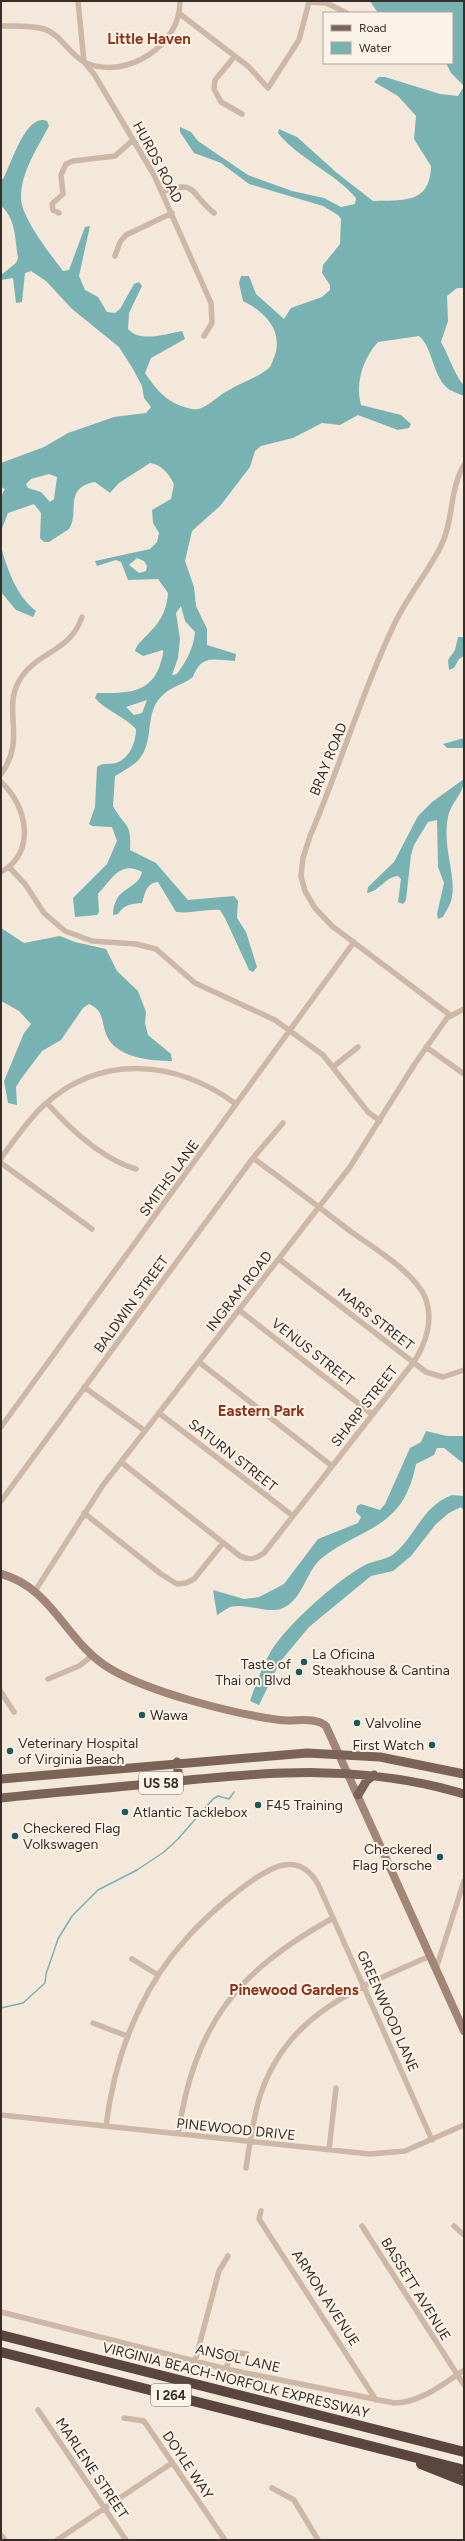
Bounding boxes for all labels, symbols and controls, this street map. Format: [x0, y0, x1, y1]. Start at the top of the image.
legend [323, 12, 453, 64]
text: Road [359, 21, 387, 35]
district label: Little Haven [107, 30, 191, 48]
text: Water [359, 41, 391, 55]
street label: HURDS ROAD [129, 119, 186, 206]
street label: BRAY ROAD [306, 720, 351, 798]
street label: SMITHS LANE [136, 1137, 203, 1220]
street label: INGRAM ROAD [203, 1248, 276, 1335]
street label: BALDWIN STREET [91, 1252, 172, 1356]
street label: MARS STREET [334, 1285, 417, 1354]
street label: VENUS STREET [268, 1315, 358, 1390]
street label: SHARP STREET [327, 1362, 402, 1450]
district label: Eastern Park [218, 1402, 304, 1420]
street label: SATURN STREET [185, 1415, 281, 1495]
place label: La Oficina Steakhouse & Cantina [312, 1646, 450, 1679]
place label: Taste of Thai on Blvd [215, 1656, 292, 1689]
marker: La Oficina Steakhouse & Cantina [299, 1657, 309, 1667]
marker: Taste of Thai on Blvd [294, 1667, 304, 1677]
place label: Wawa [150, 1707, 188, 1724]
marker: Wawa [137, 1710, 147, 1720]
place label: Valvoline [365, 1715, 422, 1732]
marker: Valvoline [352, 1718, 362, 1728]
place label: Veterinary Hospital of Virginia Beach [18, 1735, 138, 1768]
place label: First Watch [352, 1737, 424, 1754]
marker: First Watch [427, 1740, 437, 1750]
marker: Veterinary Hospital of Virginia Beach [5, 1746, 15, 1756]
road number: US 58 [139, 1772, 183, 1794]
place label: F45 Training [266, 1797, 343, 1814]
marker: F45 Training [253, 1800, 263, 1810]
place label: Atlantic Tacklebox [133, 1804, 248, 1821]
marker: Atlantic Tacklebox [120, 1807, 130, 1817]
place label: Checkered Flag Volkswagen [23, 1820, 120, 1853]
marker: Checkered Flag Volkswagen [10, 1831, 20, 1841]
place label: Checkered Flag Porsche [352, 1841, 432, 1874]
marker: Checkered Flag Porsche [435, 1852, 445, 1862]
street label: GREENWOOD LANE [353, 1948, 422, 2074]
district label: Pinewood Gardens [229, 1981, 359, 1999]
street label: PINEWOOD DRIVE [176, 2115, 296, 2144]
street label: BASSETT AVENUE [377, 2235, 454, 2344]
street label: ARMON AVENUE [288, 2247, 363, 2350]
street label: VIRGINIA BEACH-NORFOLK EXPRESSWAY [101, 2339, 372, 2422]
street label: ANSOL LANE [194, 2340, 282, 2376]
road number: I 264 [151, 2384, 191, 2406]
street label: MARLENE STREET [52, 2415, 132, 2522]
street label: DOYLE WAY [159, 2428, 217, 2503]

